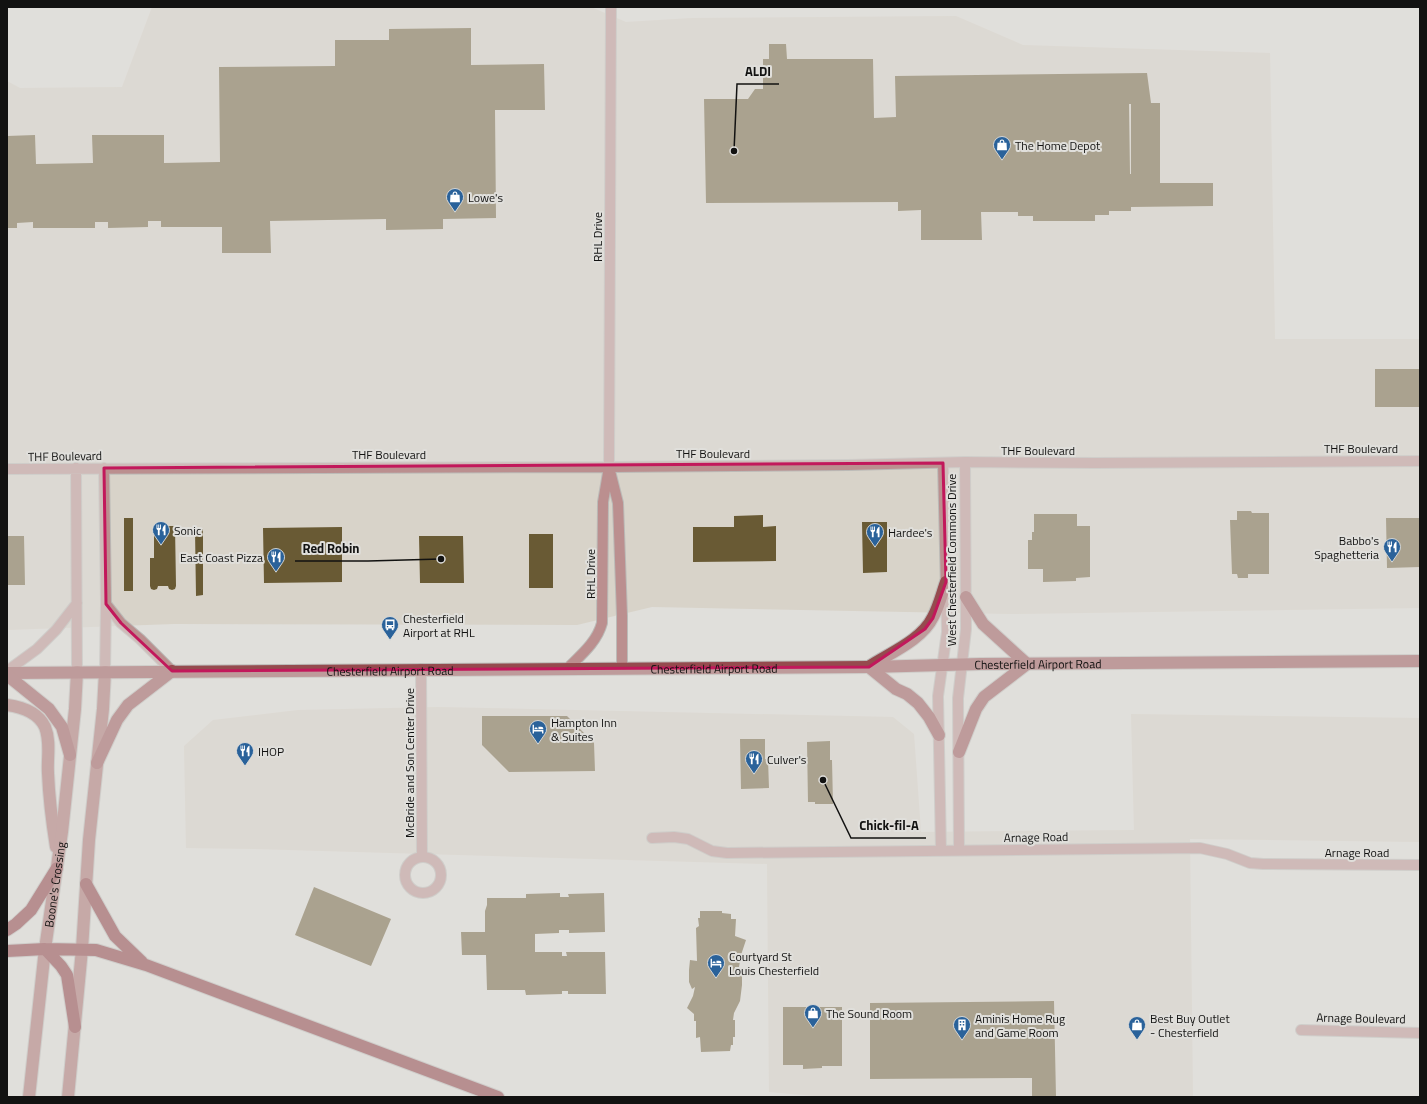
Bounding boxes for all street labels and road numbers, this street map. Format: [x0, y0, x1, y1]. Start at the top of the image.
street label: RHL Drive [588, 212, 607, 262]
street label: THF Boulevard [1324, 439, 1398, 458]
street label: THF Boulevard [1001, 441, 1075, 460]
street label: THF Boulevard [676, 444, 750, 463]
street label: THF Boulevard [352, 445, 426, 464]
street label: THF Boulevard [28, 446, 102, 466]
street label: West Chesterfield Commons Drive [942, 474, 961, 646]
street label: RHL Drive [581, 549, 600, 599]
street label: Chesterfield Airport Road [974, 654, 1102, 674]
street label: Chesterfield Airport Road [650, 658, 778, 678]
street label: Chesterfield Airport Road [326, 660, 454, 680]
street label: McBride and Son Center Drive [400, 688, 419, 838]
street label: Arnage Road [1004, 827, 1068, 847]
street label: Boone's Crossing [39, 840, 70, 929]
street label: Arnage Road [1325, 843, 1389, 862]
street label: Arnage Boulevard [1316, 1008, 1406, 1028]

